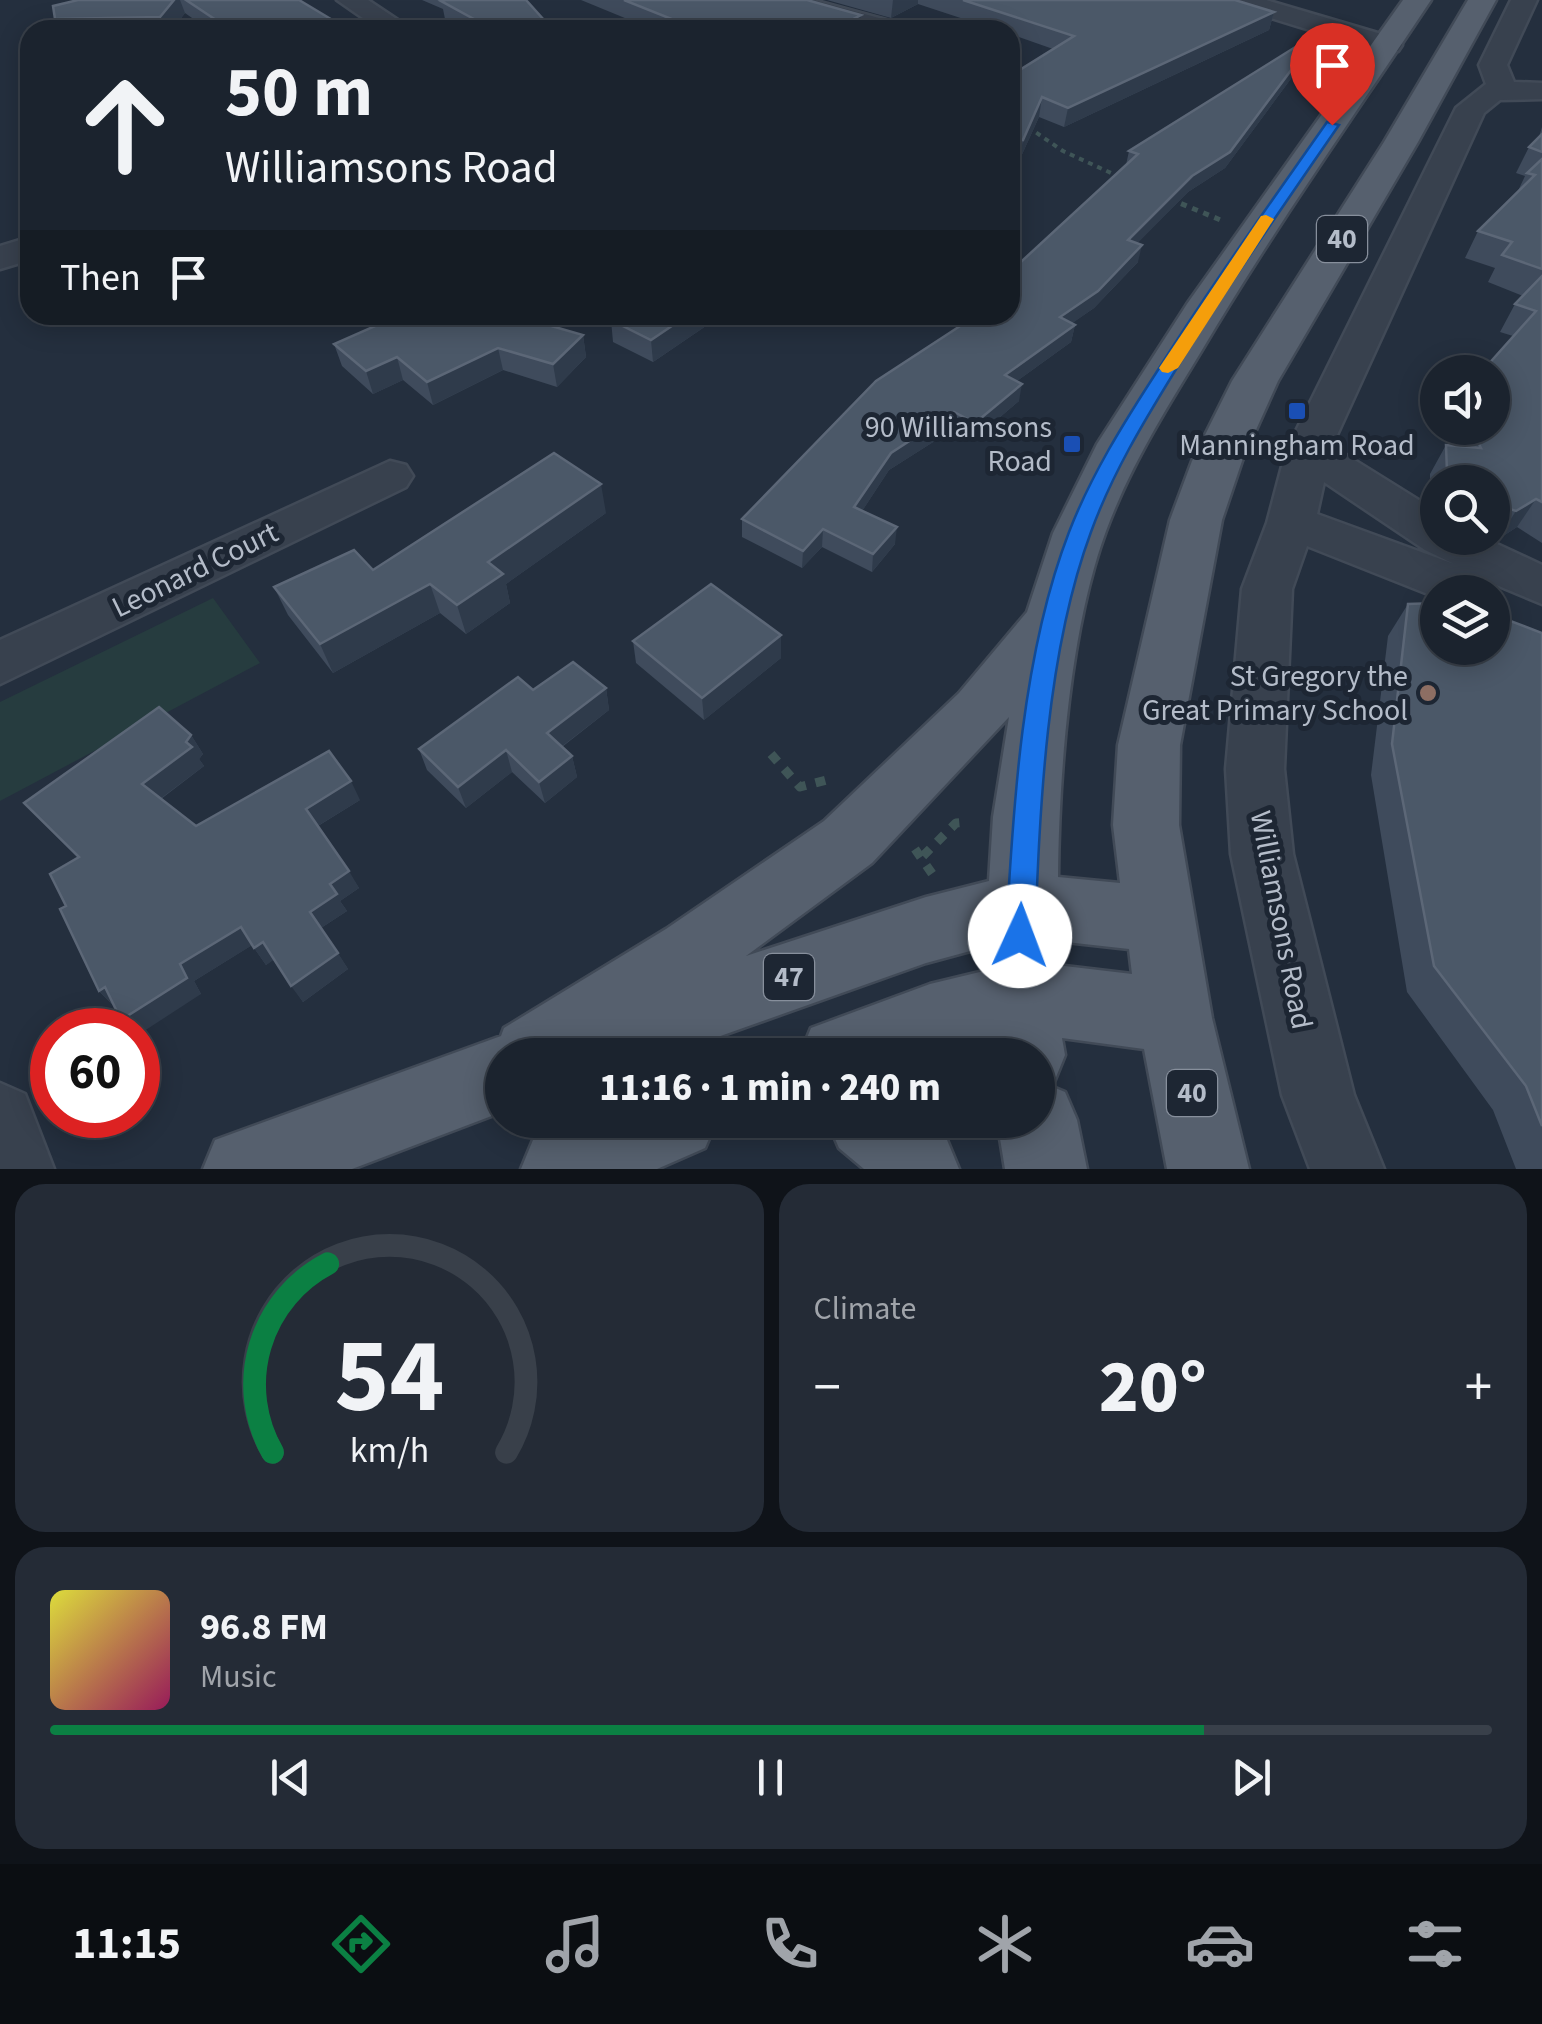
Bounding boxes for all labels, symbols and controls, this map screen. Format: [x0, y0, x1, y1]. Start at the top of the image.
pin [1290, 23, 1375, 126]
icon: arrive [1305, 38, 1360, 93]
text: 50 m [225, 43, 373, 143]
icon: ahead [60, 60, 190, 190]
text: Williamsons Road [225, 136, 558, 200]
road number: 40 [1317, 216, 1367, 262]
icon: arrive [161, 250, 216, 305]
text: Then [60, 251, 141, 305]
map controls [1420, 355, 1510, 665]
button: sound [1420, 355, 1510, 445]
marker: Manningham Road [1286, 400, 1308, 422]
place label: 90 Williamsons Road [865, 406, 1052, 483]
place label: Manningham Road [1179, 424, 1415, 467]
marker: 90 Williamsons Road [1061, 433, 1083, 455]
button: search [1420, 465, 1510, 555]
street label: Leonard Court [105, 511, 285, 629]
button: layers [1420, 575, 1510, 665]
place label: St Gregory the Great Primary School [1142, 655, 1408, 732]
marker: St Gregory the Great Primary School [1417, 682, 1439, 704]
street label: Williamsons Road [1239, 807, 1323, 1033]
position arrow [968, 884, 1072, 988]
road number: 47 [764, 954, 814, 1000]
speed limit sign: 60 [30, 1008, 160, 1138]
text: 11:16 · 1 min · 240 m [599, 1061, 941, 1115]
road number: 40 [1167, 1070, 1217, 1116]
text: Climate [814, 1286, 916, 1332]
text: 54 [334, 1304, 444, 1452]
text: 20° [1099, 1334, 1207, 1441]
text: − [814, 1349, 841, 1427]
text: + [1465, 1349, 1492, 1427]
text: km/h [350, 1425, 429, 1476]
text: 96.8 FM [200, 1600, 328, 1654]
text: Music [200, 1654, 277, 1700]
icon: previous [263, 1750, 318, 1805]
icon: pause [743, 1750, 798, 1805]
icon: next [1224, 1750, 1279, 1805]
icon: directions [326, 1909, 396, 1979]
icon: music [540, 1909, 610, 1979]
icon: phone [755, 1909, 825, 1979]
icon: climate [970, 1909, 1040, 1979]
icon: car [1185, 1909, 1255, 1979]
icon: filters [1400, 1909, 1470, 1979]
text: 11:15 [72, 1912, 181, 1976]

